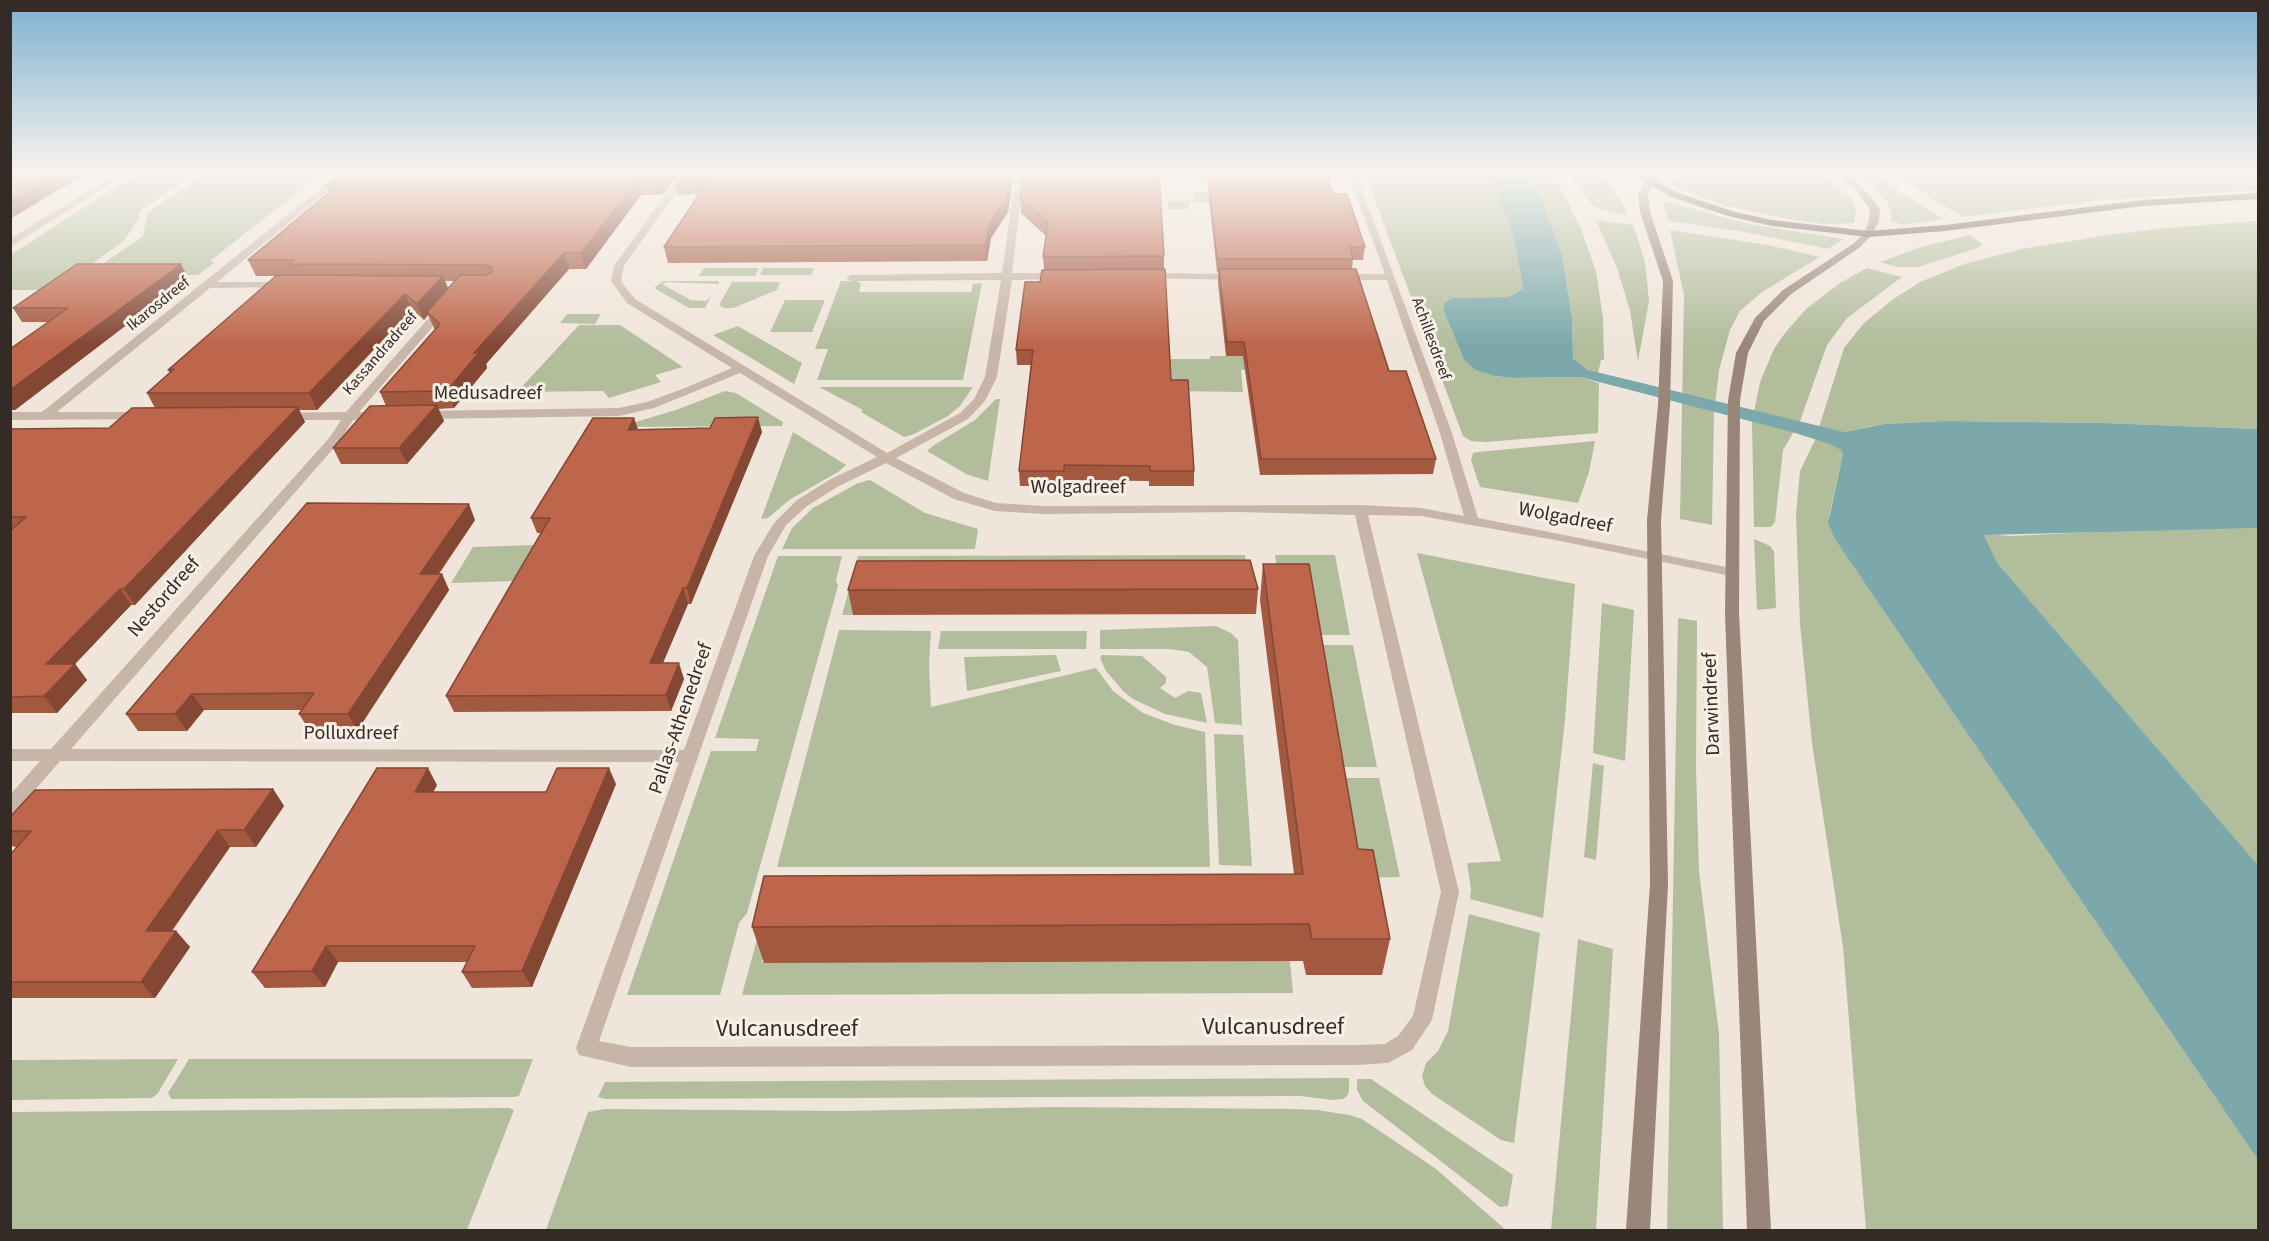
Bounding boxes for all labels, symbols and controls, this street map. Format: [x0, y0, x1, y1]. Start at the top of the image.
street label: Ikarosdreef [124, 274, 194, 336]
street label: Achillesdreef [1406, 295, 1454, 383]
street label: Kassandradreef [339, 308, 423, 400]
street label: Medusadreef [434, 383, 542, 407]
street label: Wolgadreef [1031, 477, 1125, 501]
street label: Wolgadreef [1516, 498, 1614, 540]
street label: Nestordreef [124, 553, 206, 643]
street label: Pallas-Athenedreef [645, 640, 719, 798]
street label: Darwindreef [1699, 652, 1727, 756]
street label: Polluxdreef [304, 723, 398, 747]
street label: Vulcanusdreef [1202, 1015, 1344, 1043]
street label: Vulcanusdreef [716, 1017, 858, 1045]

